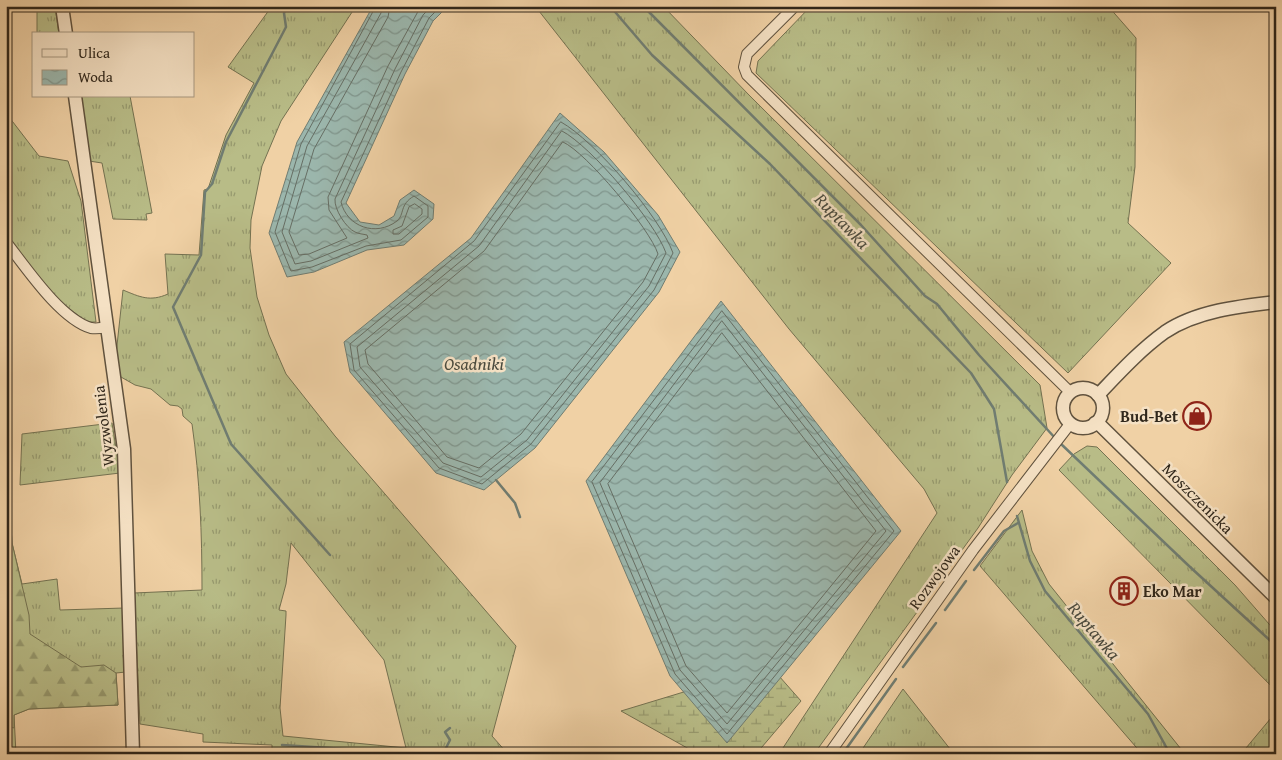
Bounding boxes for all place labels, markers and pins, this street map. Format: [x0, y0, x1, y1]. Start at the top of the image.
shop icon: Bud-Bet [1182, 401, 1212, 431]
place label: Bud-Bet [1120, 404, 1178, 428]
building icon: Eko Mar [1109, 576, 1139, 606]
place label: Eko Mar [1143, 579, 1202, 603]

